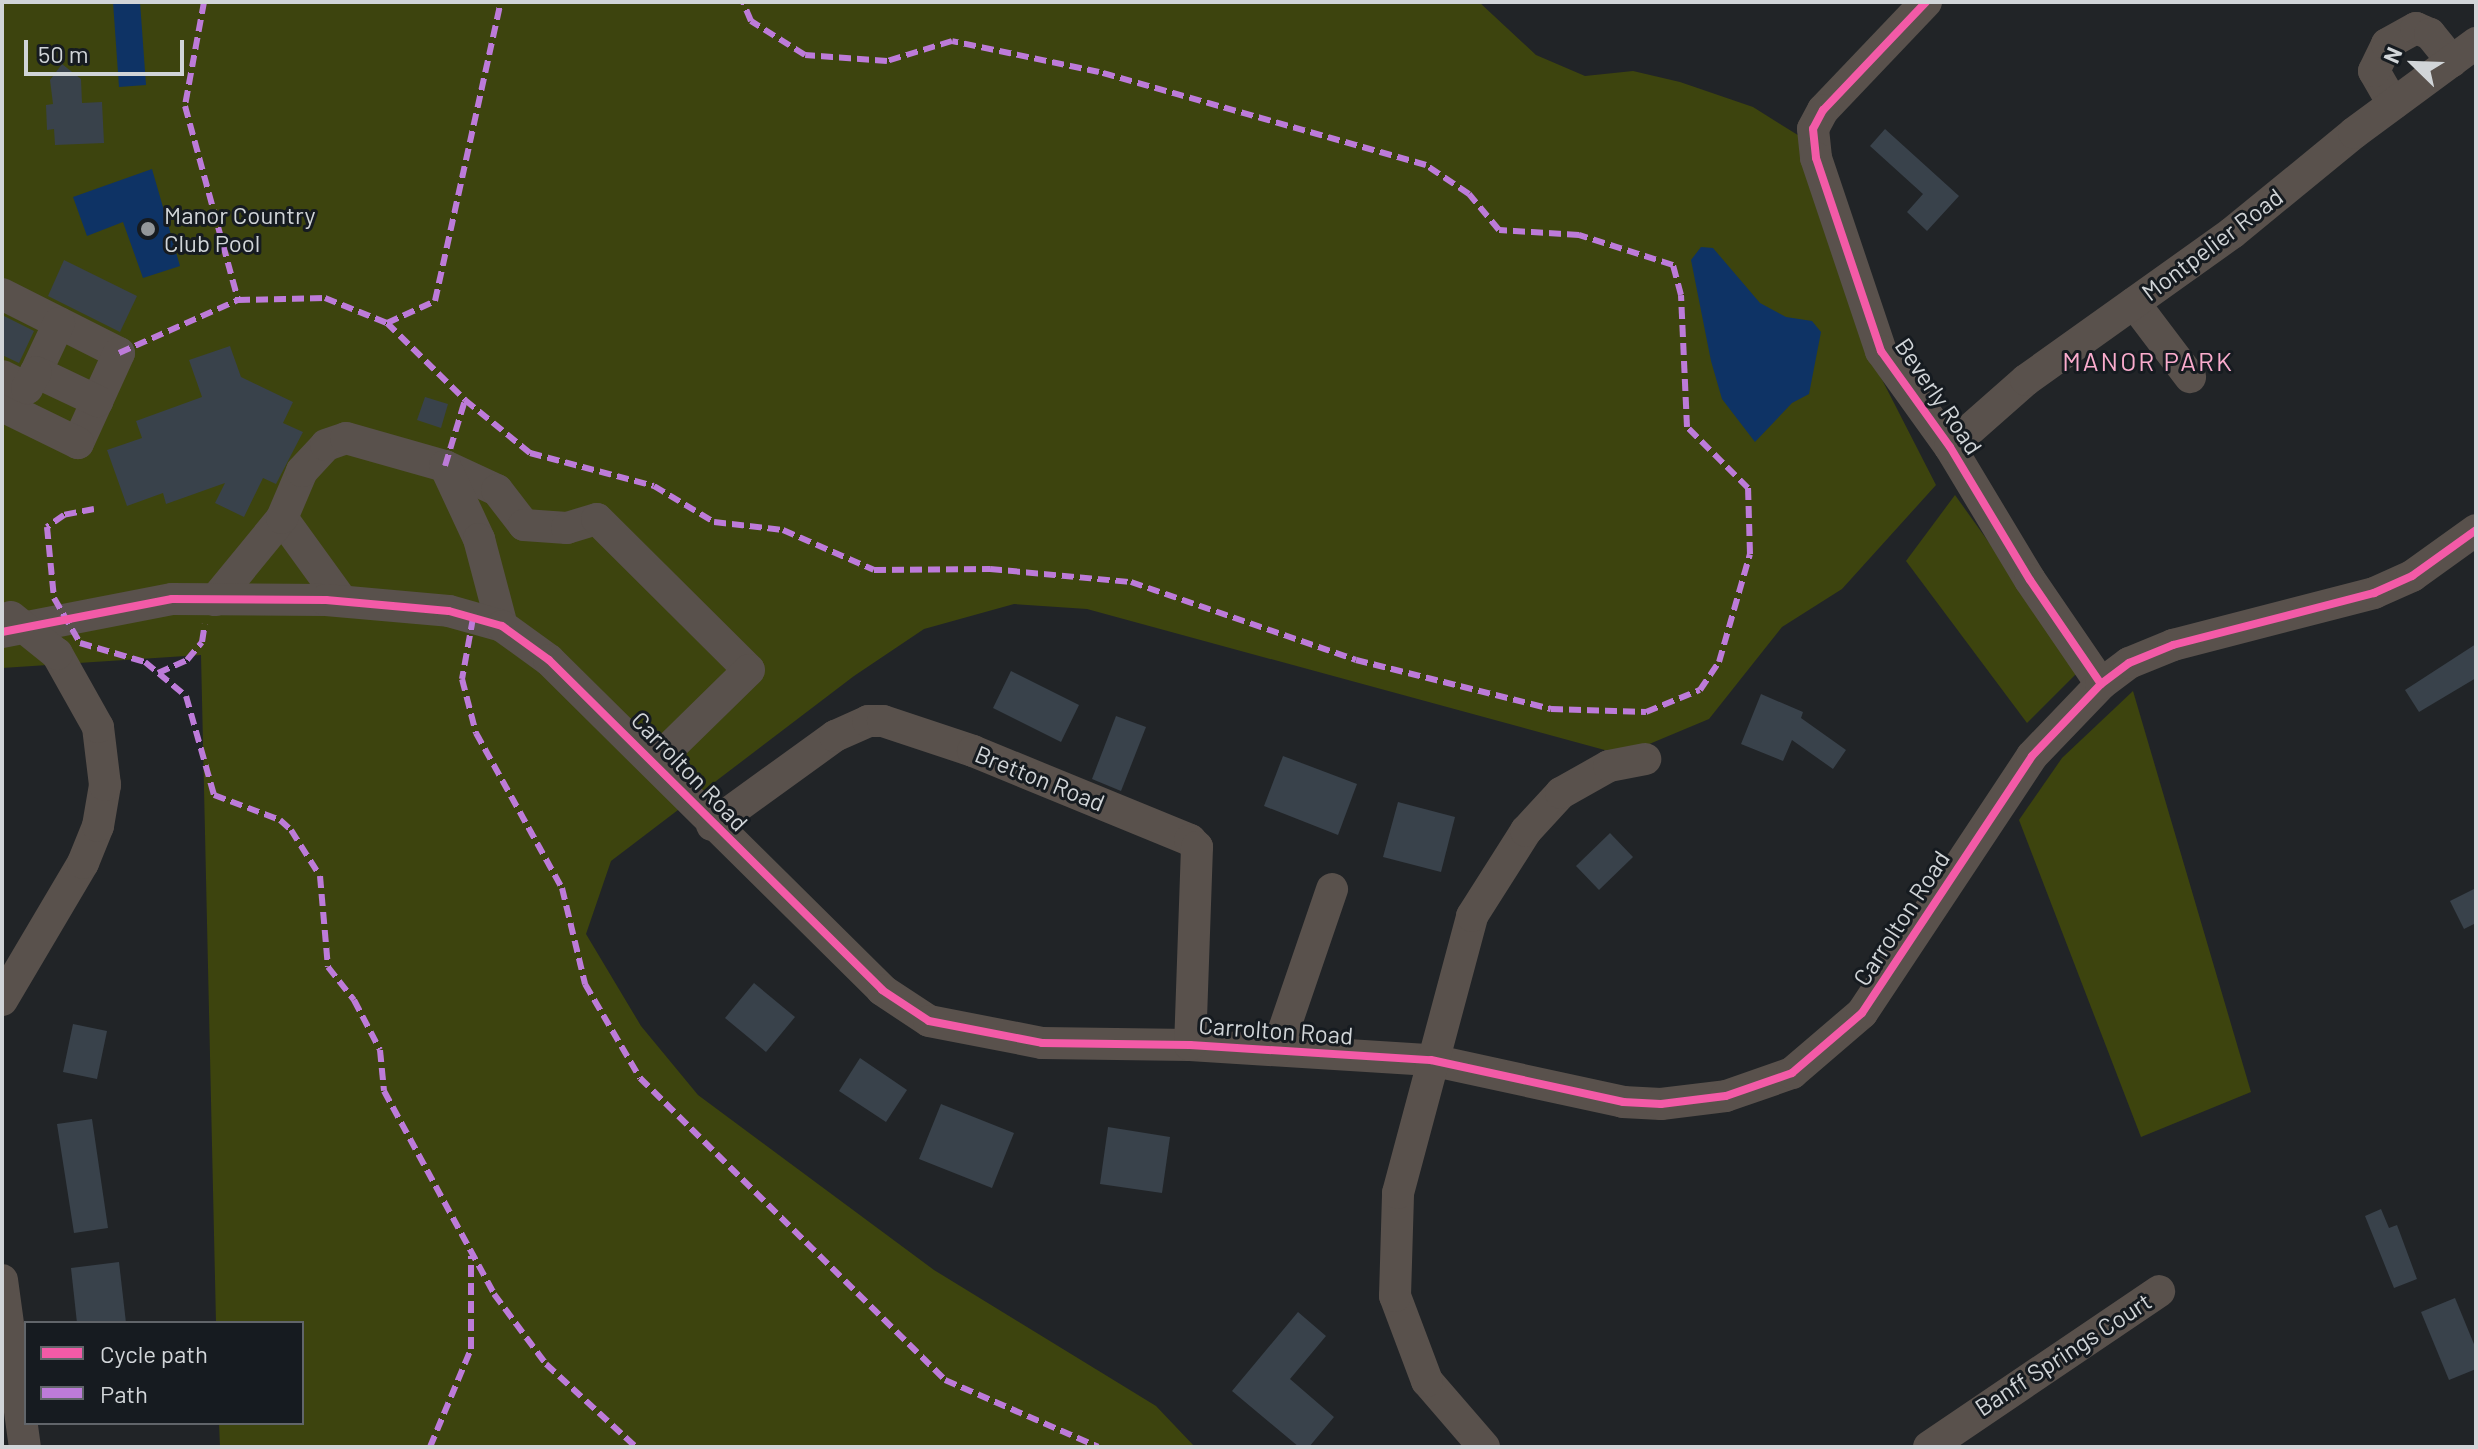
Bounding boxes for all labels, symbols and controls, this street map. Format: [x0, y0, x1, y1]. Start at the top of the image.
scale bar [28, 24, 188, 74]
north arrow [2374, 24, 2454, 104]
text: 50 m [38, 39, 89, 68]
text: N [2377, 43, 2407, 66]
street label: Montpelier Road [2136, 182, 2288, 306]
place label: Manor Country Club Pool [164, 201, 315, 257]
marker: Manor Country Club Pool [139, 220, 157, 238]
street label: Beverly Road [1889, 332, 1989, 460]
district label: MANOR PARK [2062, 345, 2234, 377]
street label: Carrolton Road [626, 705, 754, 837]
street label: Bretton Road [971, 739, 1109, 817]
street label: Carrolton Road [1847, 845, 1955, 991]
street label: Carrolton Road [1198, 1010, 1354, 1050]
street label: Banff Springs Court [1969, 1286, 2157, 1422]
legend [24, 1321, 304, 1425]
text: Cycle path [100, 1339, 208, 1368]
text: Path [100, 1379, 148, 1408]

